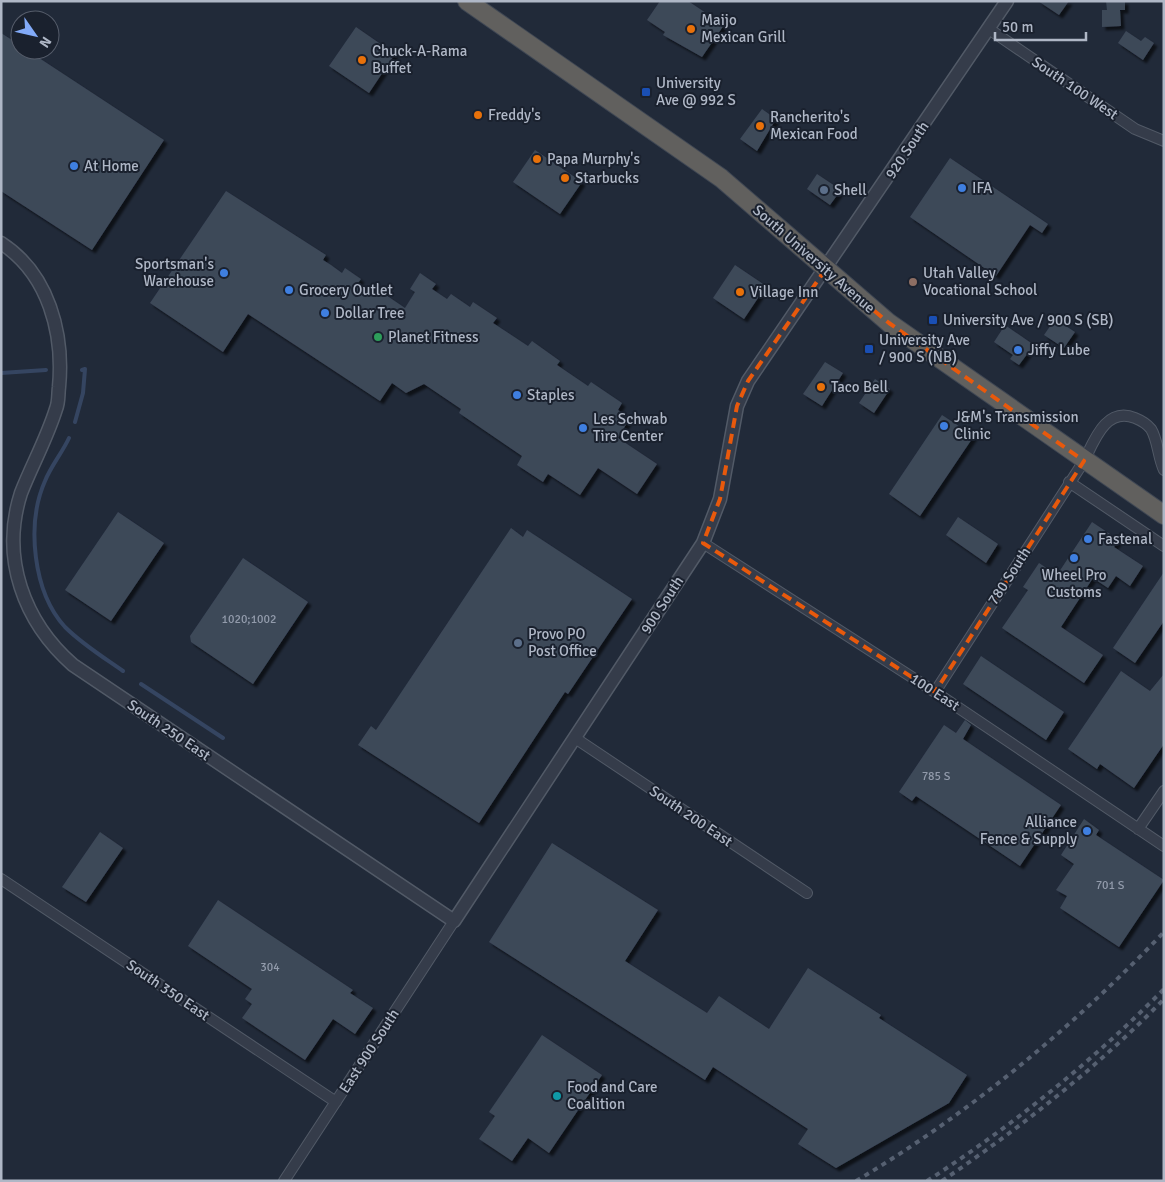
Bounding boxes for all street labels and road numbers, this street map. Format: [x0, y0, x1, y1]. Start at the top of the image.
street label: South 100 West [1028, 53, 1122, 123]
street label: 920 South [881, 118, 933, 182]
street label: South University Avenue [749, 201, 879, 317]
street label: 780 South [984, 544, 1034, 608]
street label: 900 South [637, 573, 687, 637]
street label: 100 East [907, 669, 963, 715]
street label: South 250 East [124, 696, 214, 764]
street label: South 200 East [646, 782, 736, 850]
street label: South 350 East [123, 956, 213, 1024]
street label: East 900 South [335, 1006, 403, 1096]

